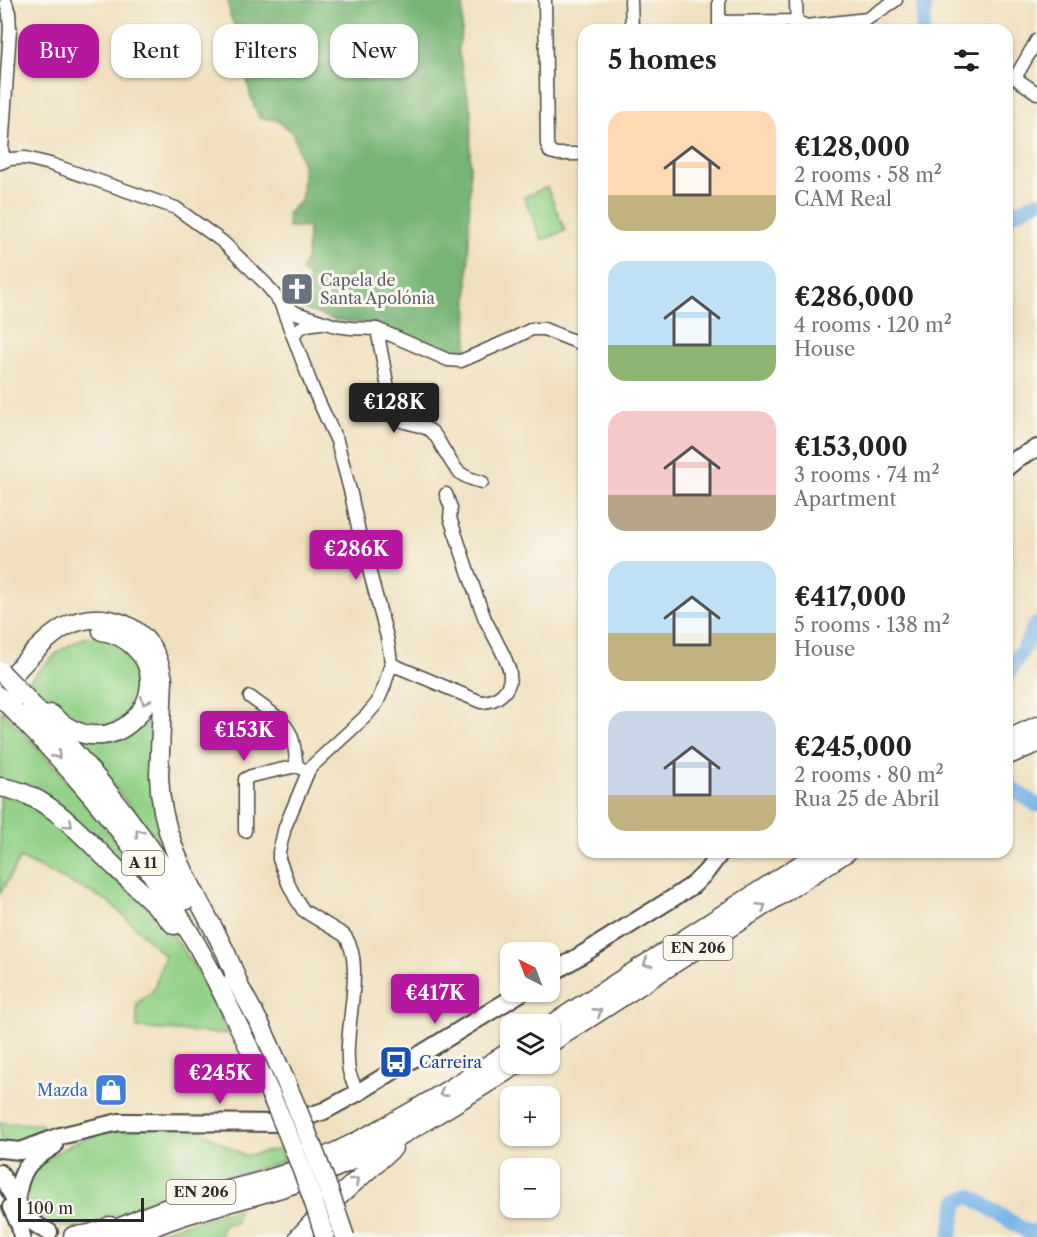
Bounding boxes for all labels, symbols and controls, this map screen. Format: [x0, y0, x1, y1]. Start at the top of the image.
chip: Buy [18, 24, 99, 78]
chip: Rent [111, 24, 201, 78]
chip: Filters [213, 24, 318, 78]
chip: New [330, 24, 418, 78]
text: 5 homes [608, 44, 717, 76]
icon: filters [950, 44, 983, 77]
text: €128,000 [794, 131, 910, 163]
icon: home [656, 135, 728, 207]
text: 2 rooms · 58 m² [794, 163, 942, 187]
text: CAM Real [794, 187, 892, 211]
place label: Capela de Santa Apolónia [320, 270, 435, 308]
church icon: Capela de Santa Apolónia [279, 271, 315, 307]
text: €286,000 [794, 281, 914, 313]
icon: home [656, 285, 728, 357]
text: 4 rooms · 120 m² [794, 313, 952, 337]
text: House [794, 337, 855, 361]
pin: €128K [352, 383, 436, 434]
text: €128K [363, 390, 425, 414]
text: €153,000 [794, 431, 908, 463]
icon: home [656, 435, 728, 507]
text: 3 rooms · 74 m² [794, 463, 940, 487]
text: Apartment [794, 487, 897, 511]
pin: €286K [314, 530, 398, 581]
text: €286K [324, 537, 388, 561]
text: €417,000 [794, 581, 906, 613]
icon: home [656, 585, 728, 657]
text: 5 rooms · 138 m² [794, 613, 950, 637]
text: House [794, 637, 855, 661]
one-way arrow [140, 695, 152, 706]
pin: €153K [202, 711, 286, 762]
text: €153K [214, 718, 274, 742]
text: €245,000 [794, 731, 912, 763]
icon: home [656, 735, 728, 807]
one-way arrow [50, 748, 61, 759]
text: 2 rooms · 80 m² [794, 763, 944, 787]
text: Rua 25 de Abril [794, 787, 940, 811]
one-way arrow [62, 817, 72, 828]
one-way arrow [136, 829, 147, 840]
road number: A 11 [122, 851, 164, 875]
one-way arrow [756, 903, 767, 914]
road number: EN 206 [664, 936, 732, 960]
north arrow [500, 942, 560, 1002]
map controls [500, 942, 560, 1218]
one-way arrow [643, 956, 653, 968]
pin: €417K [393, 974, 477, 1025]
text: €417K [405, 981, 465, 1005]
one-way arrow [591, 1008, 602, 1019]
button: layers [500, 1014, 560, 1074]
bus stop icon: Carreira [378, 1044, 414, 1080]
place label: Carreira [419, 1052, 483, 1072]
pin: €245K [178, 1054, 262, 1105]
text: €245K [188, 1061, 252, 1085]
shop icon: Mazda [93, 1072, 129, 1108]
place label: Mazda [37, 1080, 89, 1100]
one-way arrow [439, 1085, 449, 1097]
button: + [500, 1086, 560, 1146]
button: − [500, 1158, 560, 1218]
one-way arrow [348, 1177, 359, 1188]
road number: EN 206 [166, 1180, 236, 1204]
scale bar [18, 1195, 144, 1222]
text: 100 m [27, 1198, 73, 1218]

